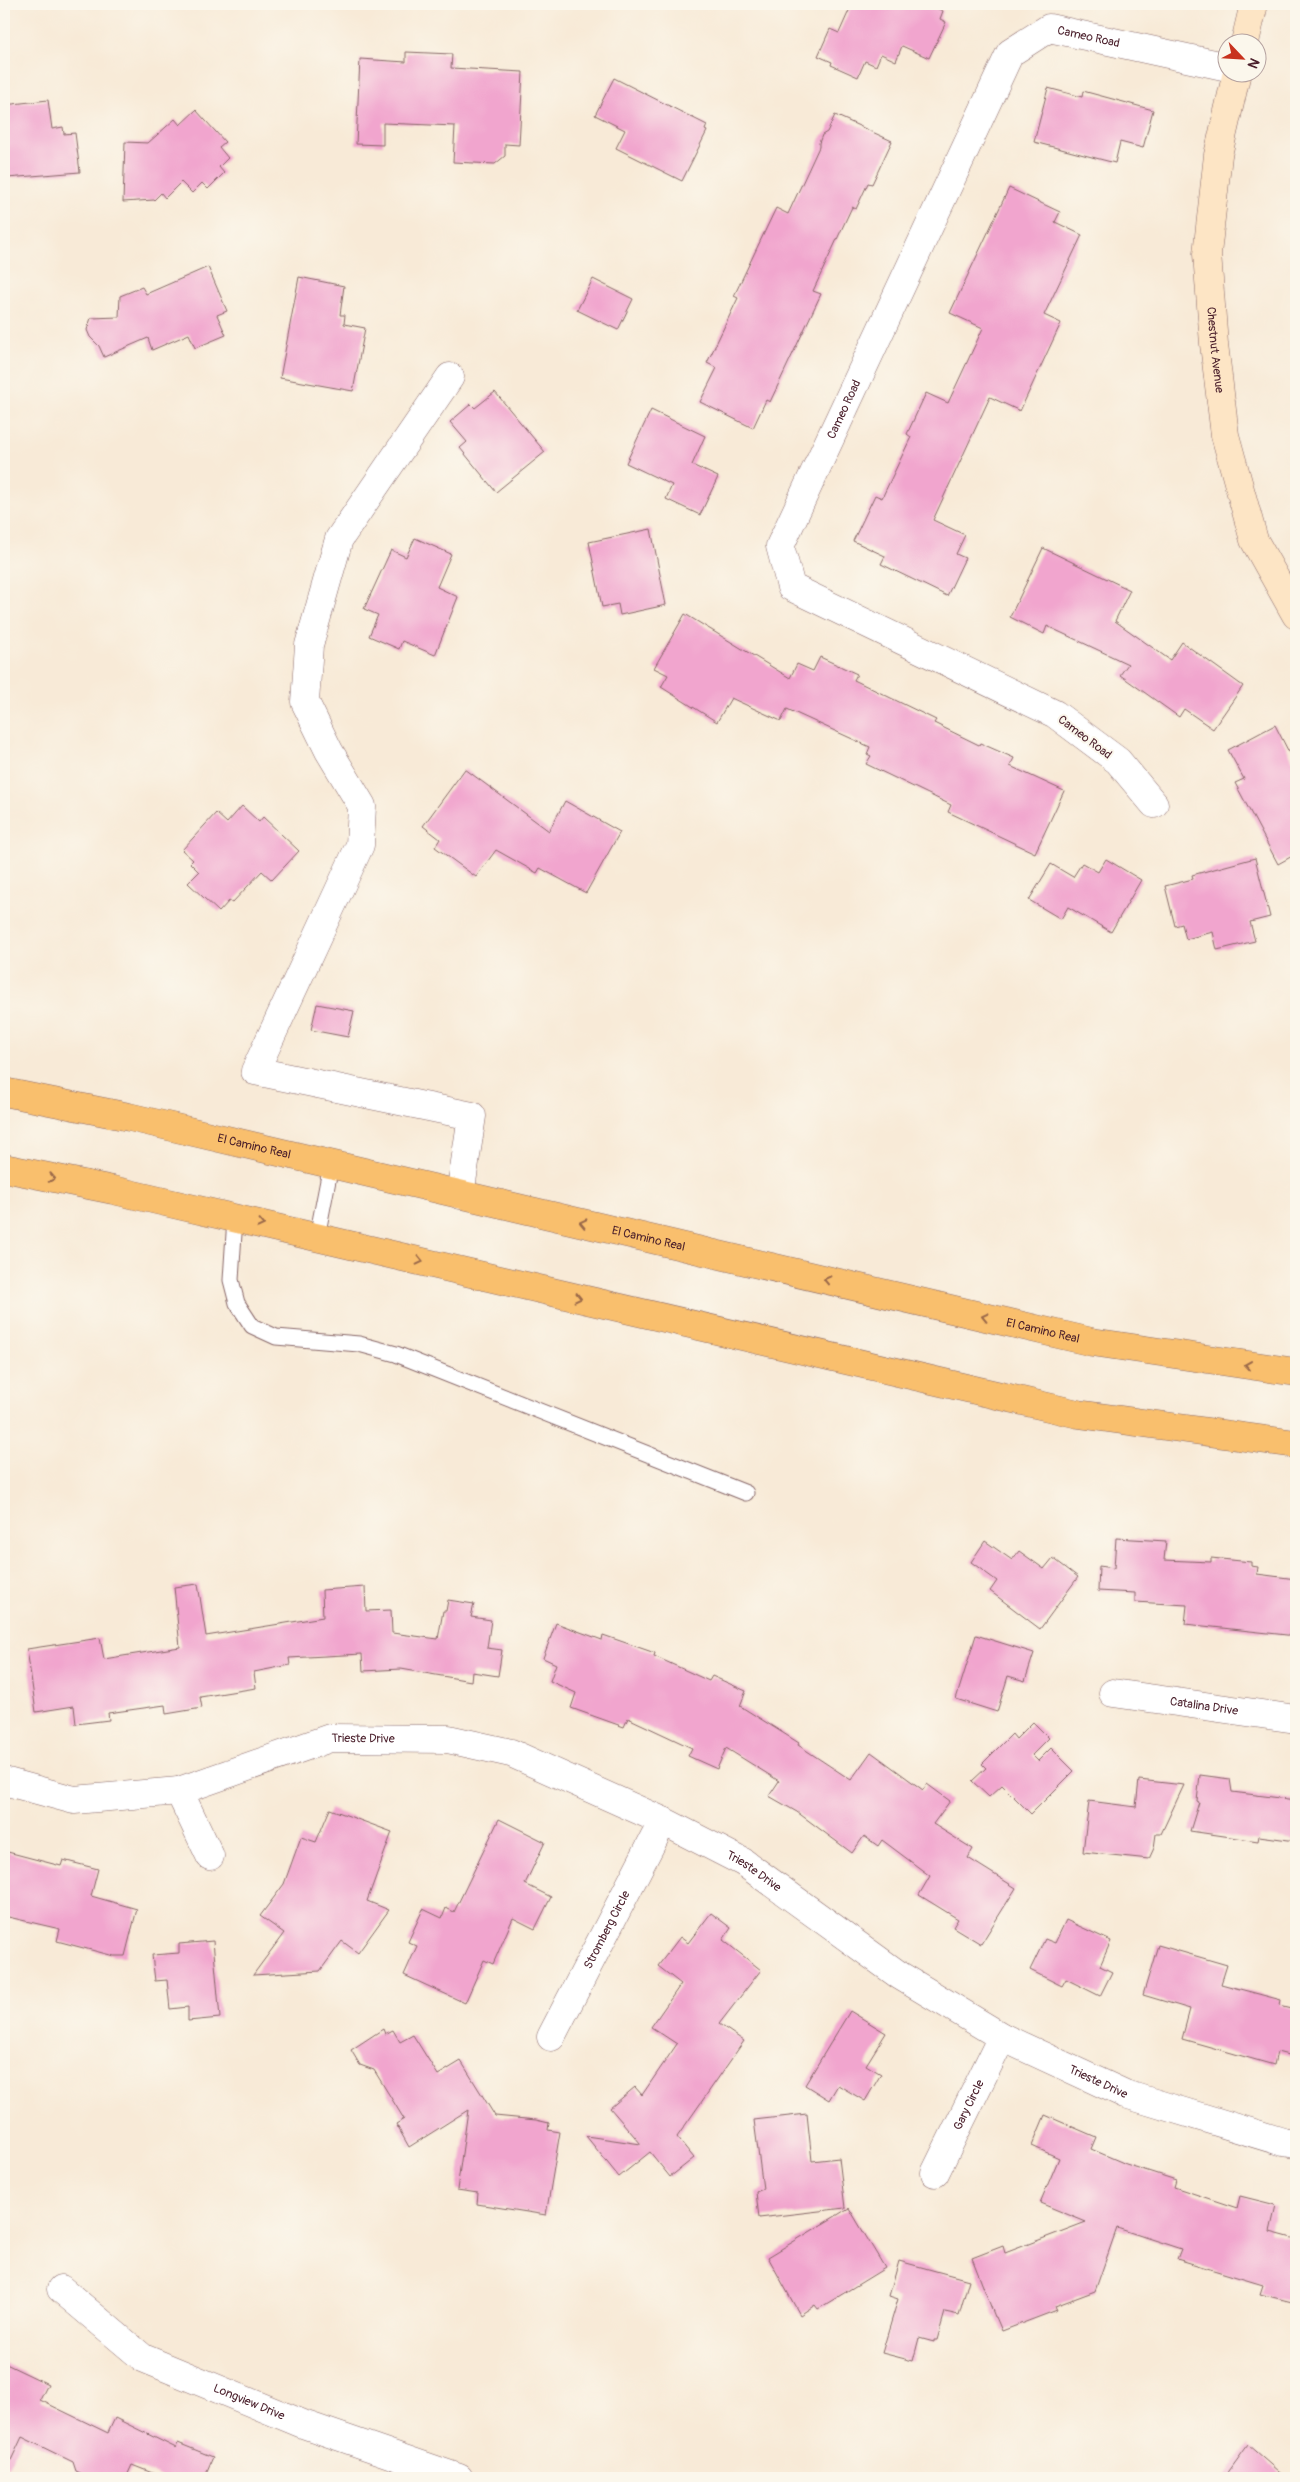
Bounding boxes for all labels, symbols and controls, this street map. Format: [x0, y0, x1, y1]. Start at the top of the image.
street label: Cameo Road [1056, 23, 1121, 51]
north arrow [1218, 32, 1268, 82]
text: N [1244, 55, 1263, 71]
street label: Chestnut Avenue [1203, 306, 1227, 394]
street label: Cameo Road [824, 377, 865, 441]
street label: Cameo Road [1055, 712, 1115, 763]
street label: El Camino Real [216, 1131, 292, 1163]
one-way arrow [47, 1172, 56, 1182]
one-way arrow [579, 1218, 588, 1229]
one-way arrow [257, 1219, 266, 1229]
street label: El Camino Real [610, 1223, 687, 1255]
one-way arrow [415, 1255, 424, 1266]
one-way arrow [822, 1275, 831, 1286]
one-way arrow [573, 1292, 582, 1303]
one-way arrow [981, 1312, 990, 1323]
street label: El Camino Real [1005, 1315, 1081, 1347]
one-way arrow [1244, 1360, 1252, 1371]
street label: Catalina Drive [1169, 1694, 1239, 1719]
street label: Trieste Drive [331, 1731, 395, 1747]
street label: Trieste Drive [724, 1848, 784, 1895]
street label: Stromberg Circle [581, 1888, 634, 1972]
street label: Trieste Drive [1066, 2062, 1130, 2102]
street label: Gary Circle [950, 2077, 988, 2133]
street label: Longview Drive [211, 2381, 287, 2424]

